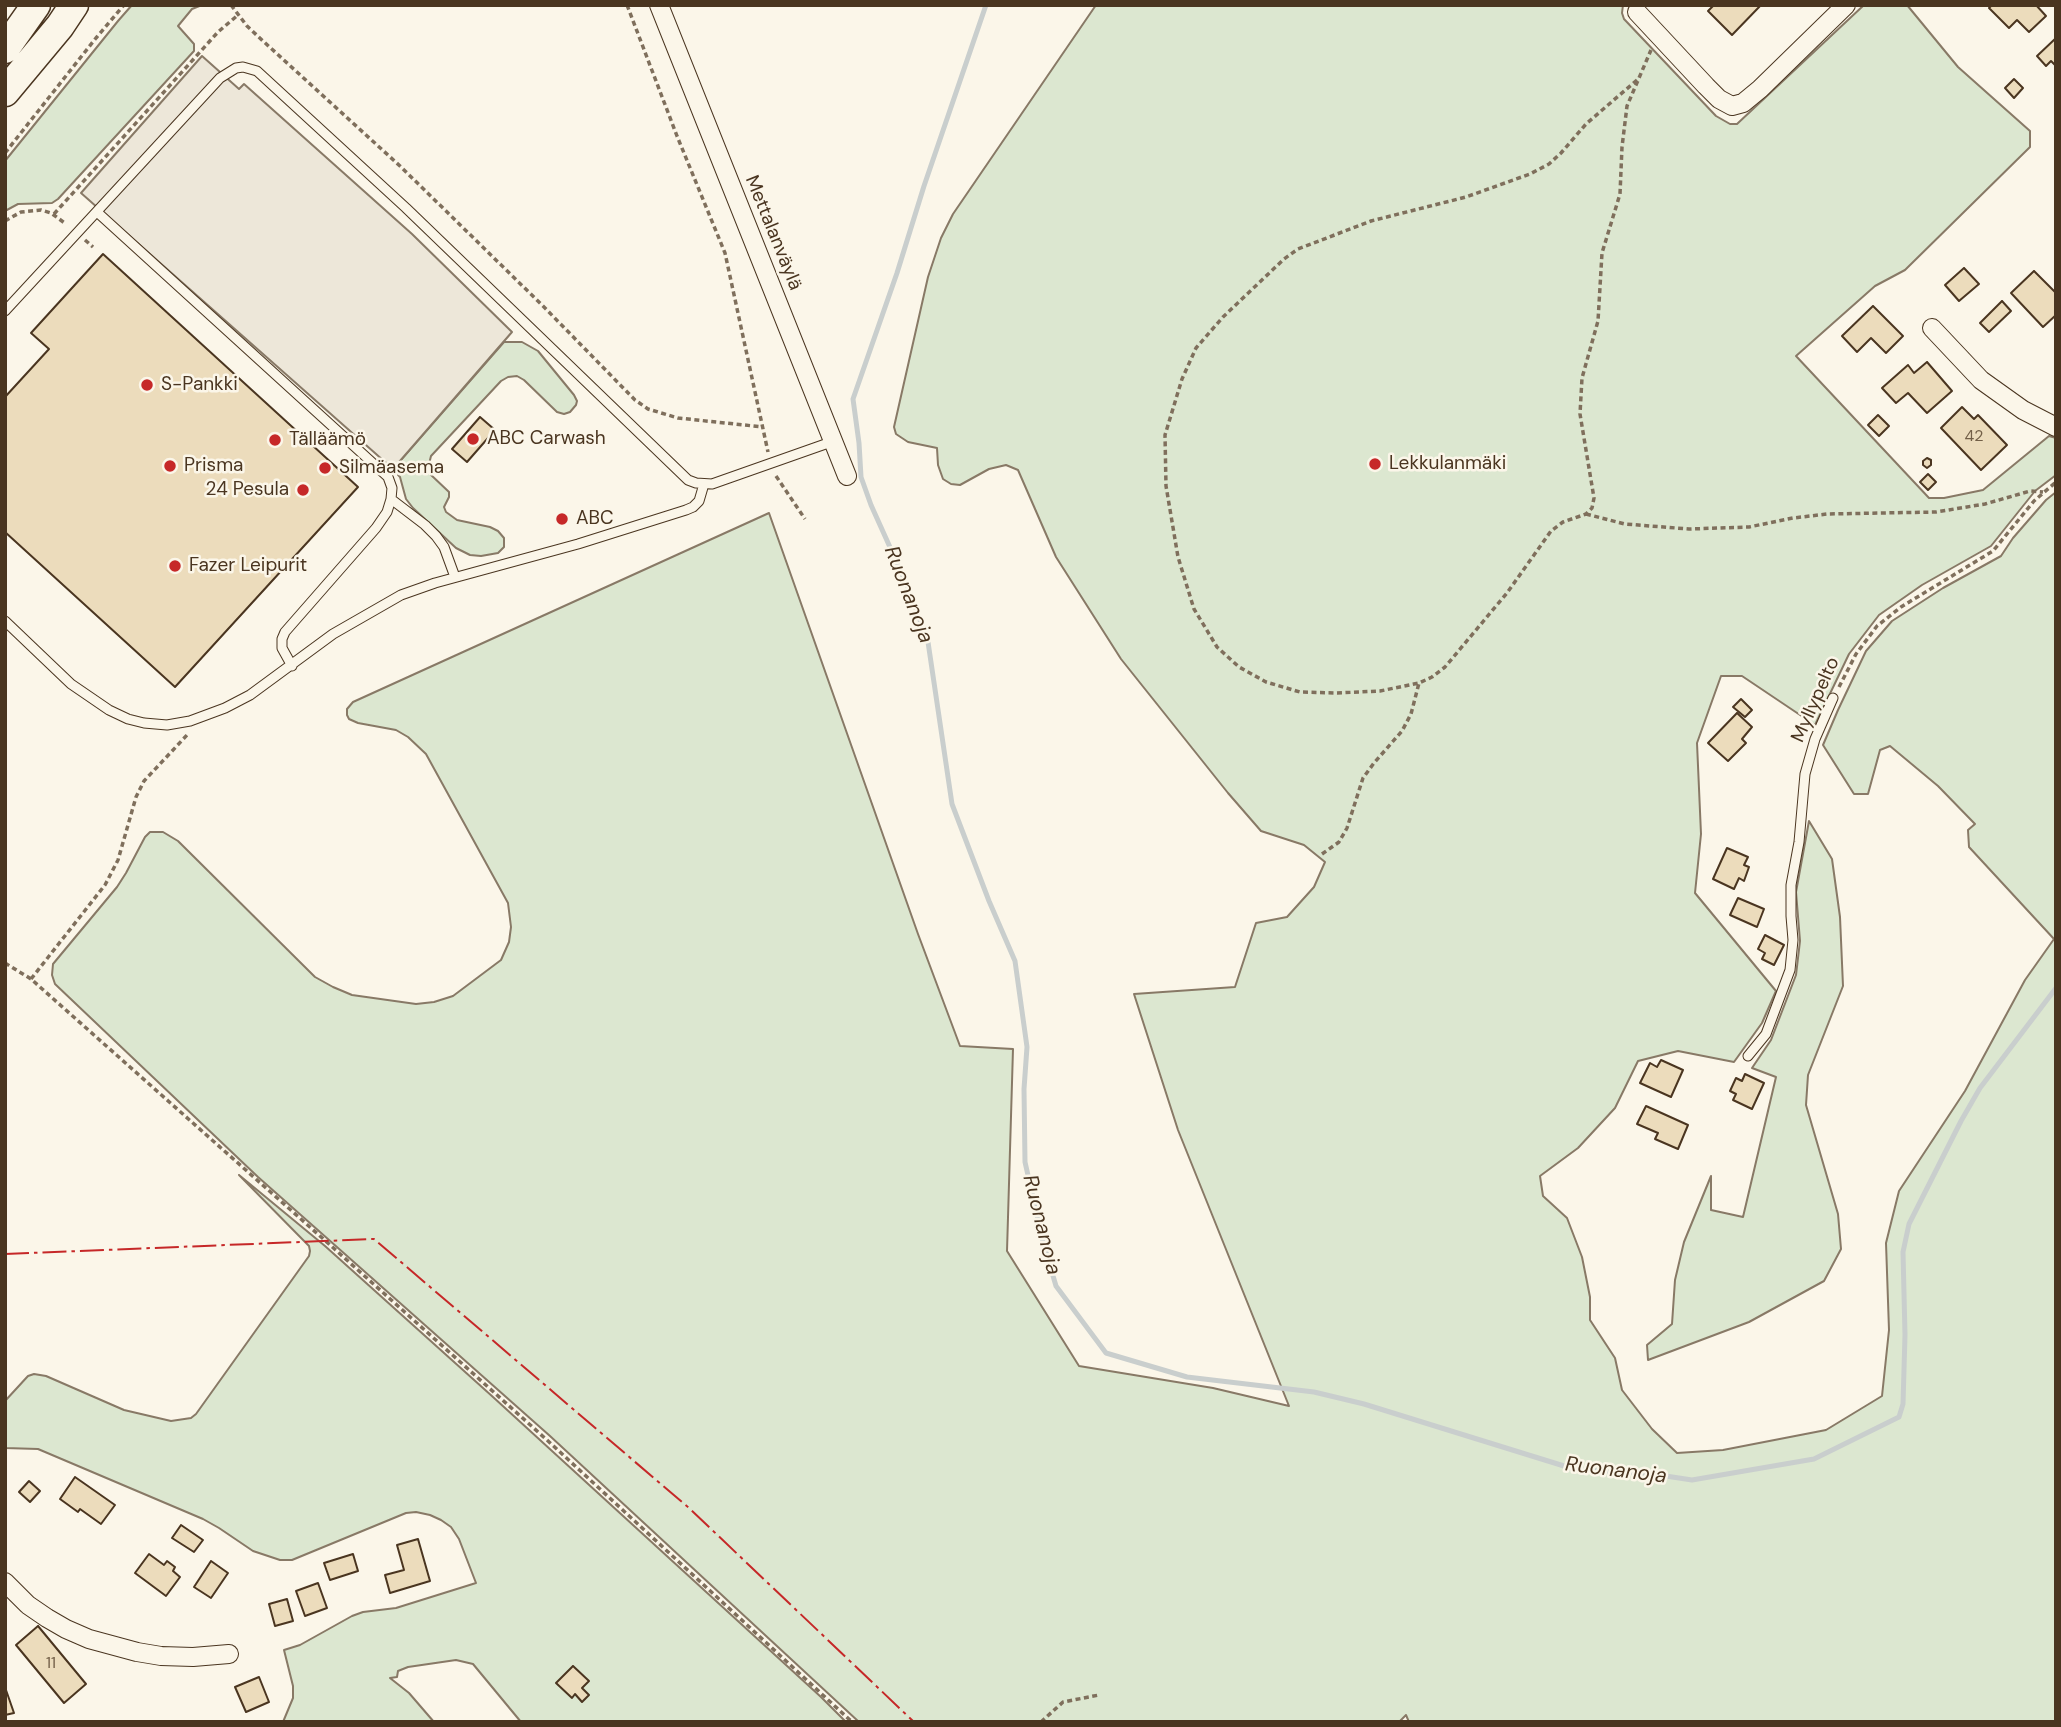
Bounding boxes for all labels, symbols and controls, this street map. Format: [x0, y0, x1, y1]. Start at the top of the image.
street label: Mettalanväylä [740, 172, 806, 294]
place label: S-Pankki [161, 374, 238, 396]
marker: S-Pankki [139, 377, 155, 393]
house number: 42 [1965, 427, 1983, 447]
place label: ABC Carwash [487, 428, 606, 450]
place label: Tälläämö [289, 429, 366, 451]
marker: ABC Carwash [465, 431, 481, 447]
marker: Tälläämö [267, 432, 283, 448]
place label: Lekkulanmäki [1389, 453, 1506, 475]
place label: Prisma [184, 455, 243, 477]
marker: Lekkulanmäki [1367, 456, 1383, 472]
place label: Silmäasema [339, 457, 444, 479]
marker: Prisma [162, 458, 178, 474]
marker: Silmäasema [317, 460, 333, 476]
place label: 24 Pesula [206, 479, 289, 501]
marker: 24 Pesula [295, 482, 311, 498]
place label: ABC [576, 508, 614, 530]
marker: ABC [554, 511, 570, 527]
water label: Ruonanoja [878, 543, 938, 647]
place label: Fazer Leipurit [189, 555, 307, 577]
marker: Fazer Leipurit [167, 558, 183, 574]
street label: Myllypelto [1787, 654, 1845, 746]
water label: Ruonanoja [1016, 1172, 1066, 1278]
water label: Ruonanoja [1564, 1452, 1668, 1490]
house number: 11 [46, 1654, 56, 1674]

